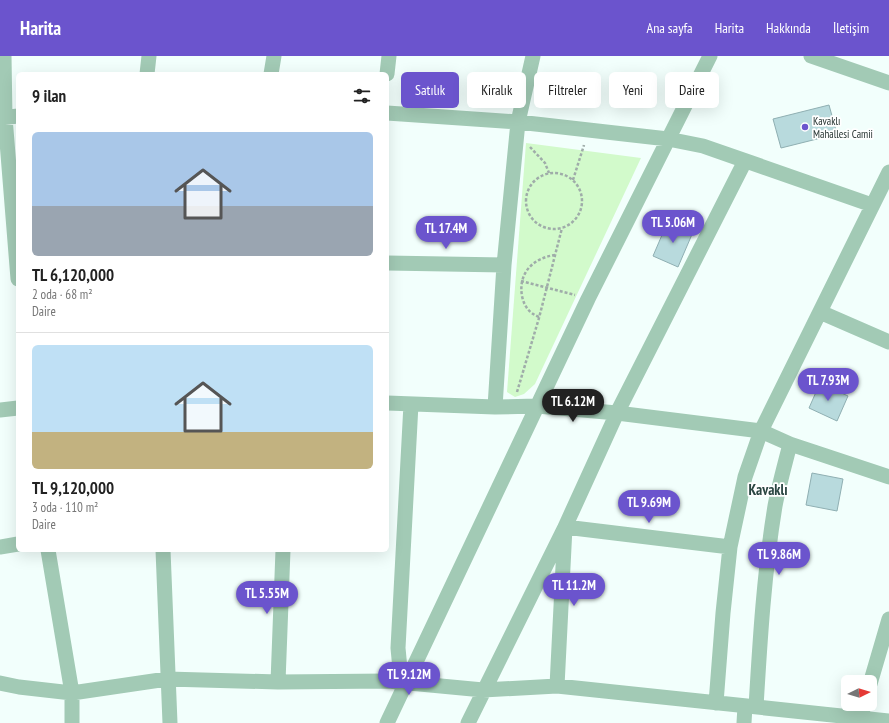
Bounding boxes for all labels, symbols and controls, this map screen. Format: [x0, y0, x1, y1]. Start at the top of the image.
text: Harita [20, 16, 61, 40]
text: Ana sayfa [647, 19, 693, 37]
text: Harita [715, 19, 744, 37]
text: Hakkında [766, 19, 811, 37]
text: İletişim [833, 19, 869, 37]
chip: Satılık [401, 72, 459, 108]
chip: Kiralık [467, 72, 526, 108]
chip: Filtreler [534, 72, 601, 108]
chip: Yeni [609, 72, 657, 108]
chip: Daire [665, 72, 719, 108]
text: 9 ilan [32, 85, 66, 107]
icon: filters [351, 85, 373, 107]
place label: Kavaklı Mahallesi Camii [813, 114, 873, 141]
marker: Kavaklı Mahallesi Camii [800, 122, 810, 132]
icon: home [167, 158, 239, 230]
pin: TL 5.06M [632, 210, 714, 244]
text: TL 5.06M [651, 214, 695, 231]
pin: TL 17.4M [405, 216, 487, 250]
text: TL 17.4M [425, 220, 467, 237]
text: TL 6,120,000 [32, 264, 114, 286]
text: 2 oda · 68 m² [32, 286, 93, 303]
text: Daire [32, 303, 56, 320]
pin: TL 7.93M [787, 368, 869, 402]
icon: home [167, 371, 239, 443]
text: TL 7.93M [807, 372, 849, 389]
pin: TL 6.12M [532, 389, 614, 423]
text: TL 6.12M [551, 393, 595, 410]
text: TL 9,120,000 [32, 477, 114, 499]
district label: Kavaklı [748, 480, 788, 499]
pin: TL 9.69M [608, 490, 690, 524]
text: TL 9.69M [627, 494, 671, 511]
text: 3 oda · 110 m² [32, 499, 98, 516]
text: Daire [32, 516, 56, 533]
pin: TL 9.86M [738, 542, 820, 576]
text: TL 9.86M [757, 546, 801, 563]
pin: TL 11.2M [533, 573, 615, 607]
text: TL 11.2M [552, 577, 596, 594]
pin: TL 5.55M [226, 581, 308, 615]
text: TL 5.55M [245, 585, 289, 602]
pin: TL 9.12M [368, 662, 450, 696]
text: TL 9.12M [387, 666, 431, 683]
north arrow [841, 675, 877, 711]
map controls [841, 675, 877, 711]

